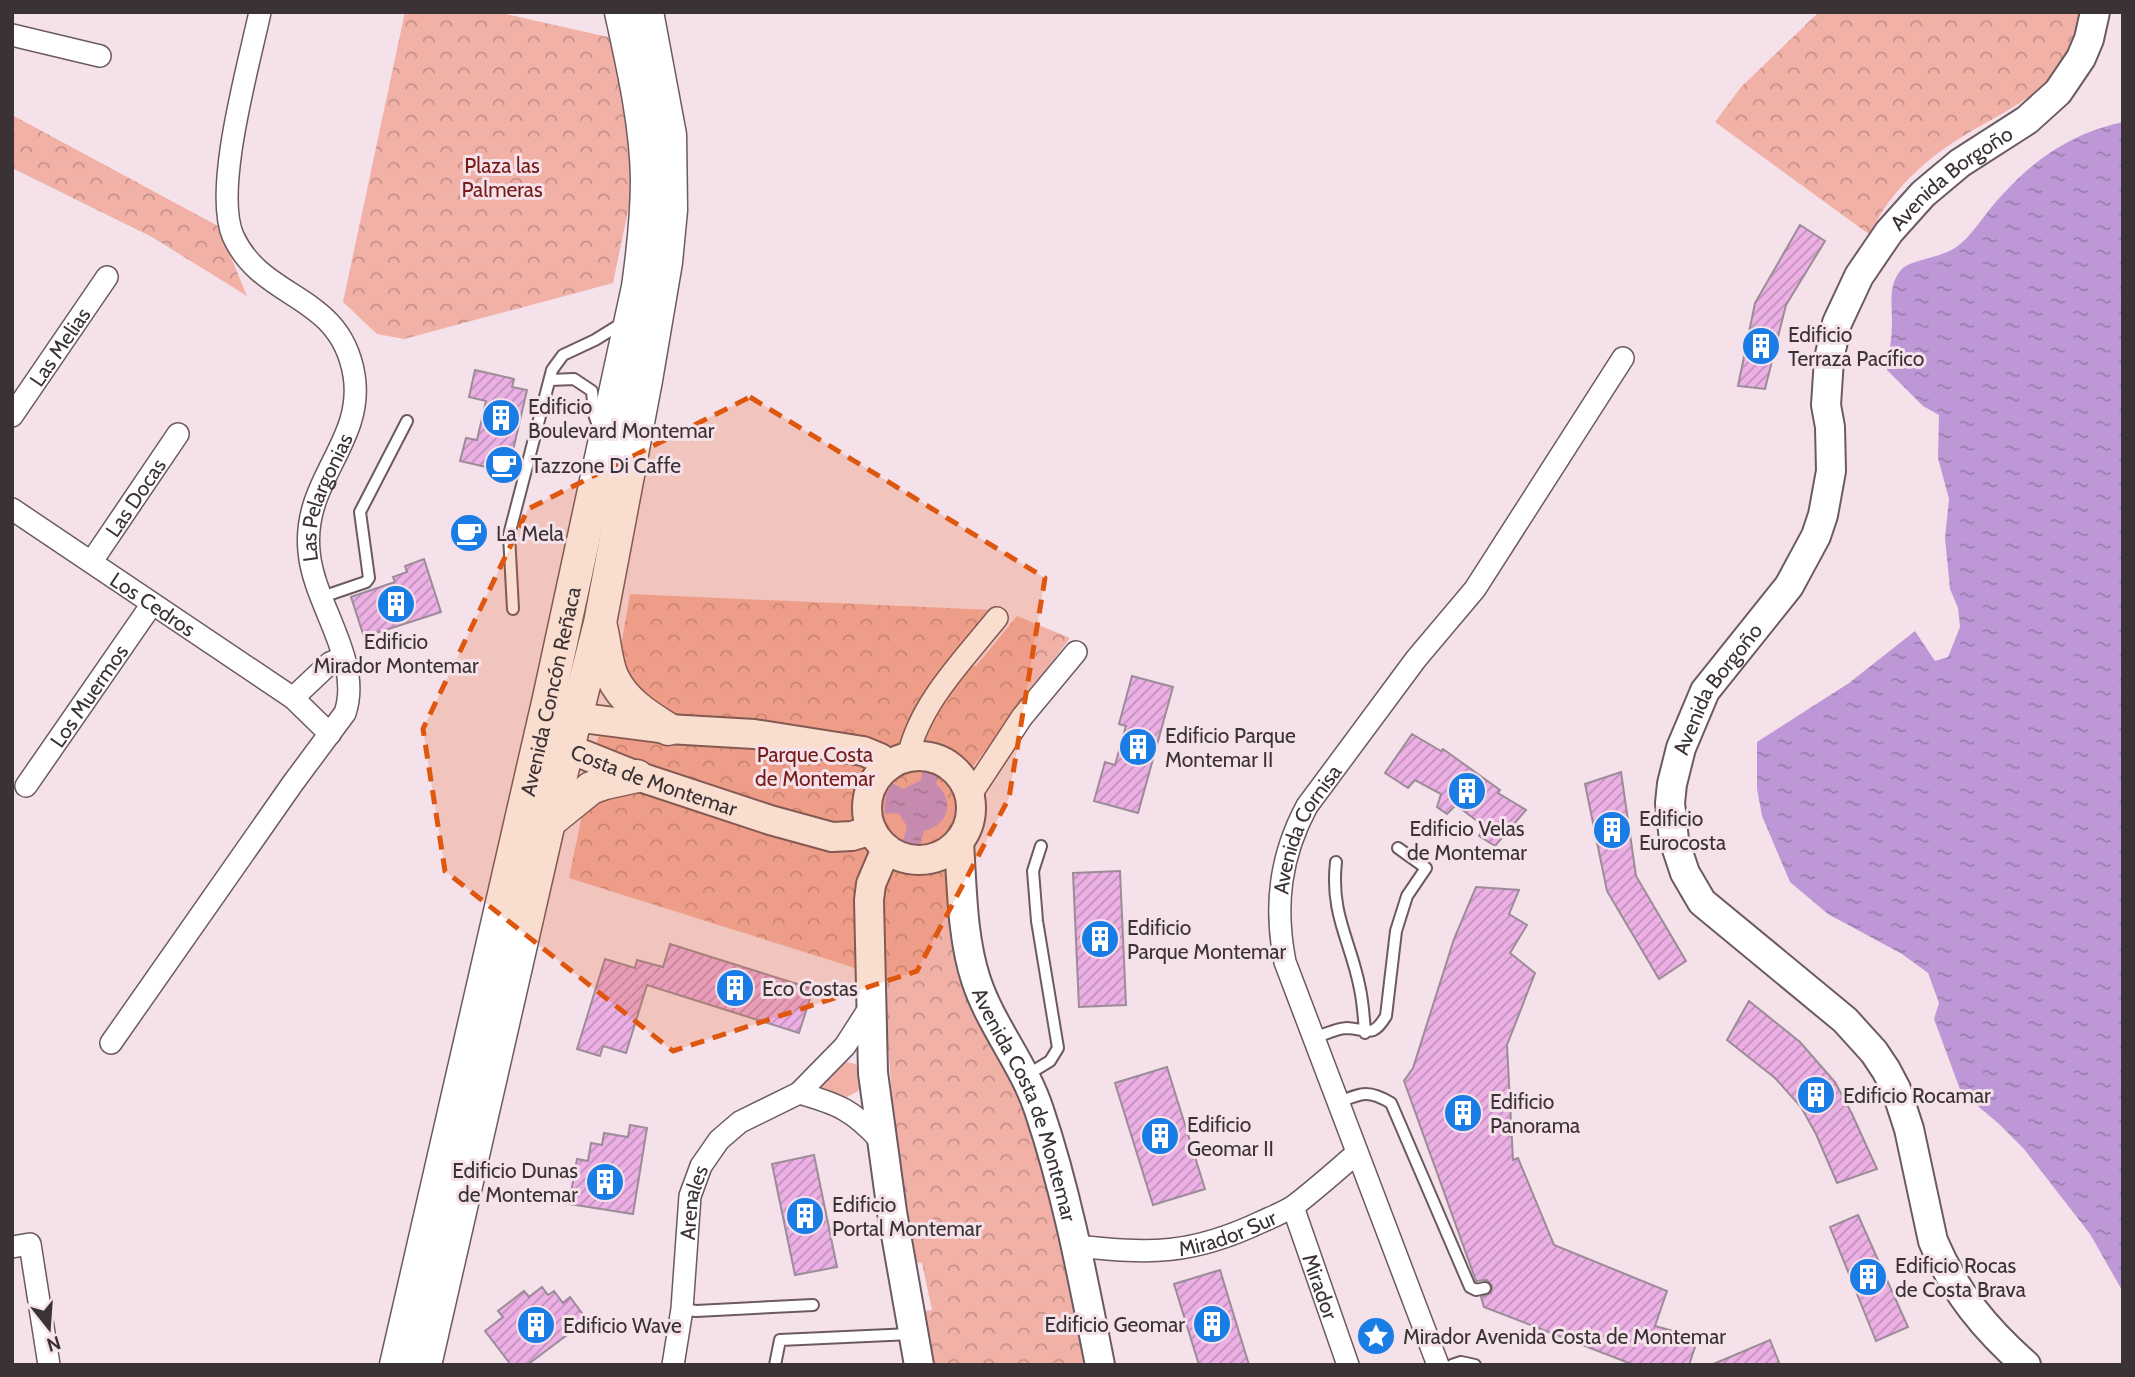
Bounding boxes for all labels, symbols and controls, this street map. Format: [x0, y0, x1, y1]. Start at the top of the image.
street label: Avenida Borgoño [1884, 120, 2017, 235]
park label: Plaza las Palmeras [461, 153, 543, 202]
street label: Las Melias [24, 302, 95, 391]
place label: Edificio Terraza Pacífico [1788, 322, 1924, 371]
building icon: Edificio Terraza Pacífico [1740, 325, 1782, 367]
place label: Edificio Boulevard Montemar [528, 394, 715, 443]
building icon: Edificio Boulevard Montemar [480, 397, 522, 439]
street label: Las Pelargonias [296, 429, 357, 564]
cafe icon: Tazzone Di Caffe [483, 444, 525, 486]
street label: Las Docas [100, 453, 171, 541]
place label: Tazzone Di Caffe [531, 453, 681, 478]
cafe icon: La Mela [448, 512, 490, 554]
place label: La Mela [496, 521, 564, 546]
street label: Los Cedros [106, 566, 201, 641]
building icon: Edificio Mirador Montemar [375, 583, 417, 625]
street label: Avenida Concón Reñaca [514, 584, 585, 798]
street label: Avenida Borgoño [1667, 618, 1767, 757]
place label: Edificio Mirador Montemar [313, 629, 479, 678]
street label: Los Muermos [44, 639, 133, 752]
place label: Edificio Parque Montemar II [1165, 723, 1296, 772]
building icon: Edificio Parque Montemar II [1117, 726, 1159, 768]
street label: Costa de Montemar [567, 738, 741, 821]
park label: Parque Costa de Montemar [755, 742, 875, 791]
street label: Avenida Cornisa [1268, 759, 1346, 896]
building icon: Edificio Velas de Montemar [1446, 770, 1488, 812]
place label: Edificio Eurocosta [1639, 806, 1726, 855]
building icon: Edificio Eurocosta [1591, 809, 1633, 851]
place label: Edificio Velas de Montemar [1407, 816, 1527, 865]
place label: Edificio Parque Montemar [1127, 915, 1287, 964]
building icon: Edificio Parque Montemar [1079, 918, 1121, 960]
building icon: Eco Costas [714, 967, 756, 1009]
place label: Eco Costas [762, 976, 858, 1001]
street label: Avenida Costa de Montemar [967, 984, 1082, 1224]
building icon: Edificio Rocamar [1795, 1074, 1837, 1116]
place label: Edificio Rocamar [1843, 1083, 1991, 1108]
place label: Edificio Panorama [1490, 1089, 1580, 1138]
building icon: Edificio Panorama [1442, 1092, 1484, 1134]
place label: Edificio Geomar II [1187, 1112, 1274, 1161]
building icon: Edificio Geomar II [1139, 1115, 1181, 1157]
place label: Edificio Dunas de Montemar [452, 1158, 578, 1207]
building icon: Edificio Dunas de Montemar [584, 1161, 626, 1203]
street label: Arenales [674, 1161, 713, 1241]
place label: Edificio Portal Montemar [832, 1192, 982, 1241]
building icon: Edificio Portal Montemar [784, 1195, 826, 1237]
street label: Mirador Sur [1176, 1204, 1280, 1261]
street label: Mirador [1298, 1250, 1344, 1323]
place label: Edificio Rocas de Costa Brava [1895, 1253, 2026, 1302]
building icon: Edificio Rocas de Costa Brava [1847, 1256, 1889, 1298]
north arrow [14, 1293, 84, 1363]
building icon: Edificio Geomar [1191, 1303, 1233, 1345]
building icon: Edificio Wave [515, 1304, 557, 1346]
place label: Edificio Geomar [1044, 1312, 1185, 1337]
place label: Edificio Wave [563, 1313, 682, 1338]
place icon: Mirador Avenida Costa de Montemar [1355, 1315, 1397, 1357]
place label: Mirador Avenida Costa de Montemar [1403, 1324, 1726, 1349]
text: N [44, 1331, 64, 1357]

